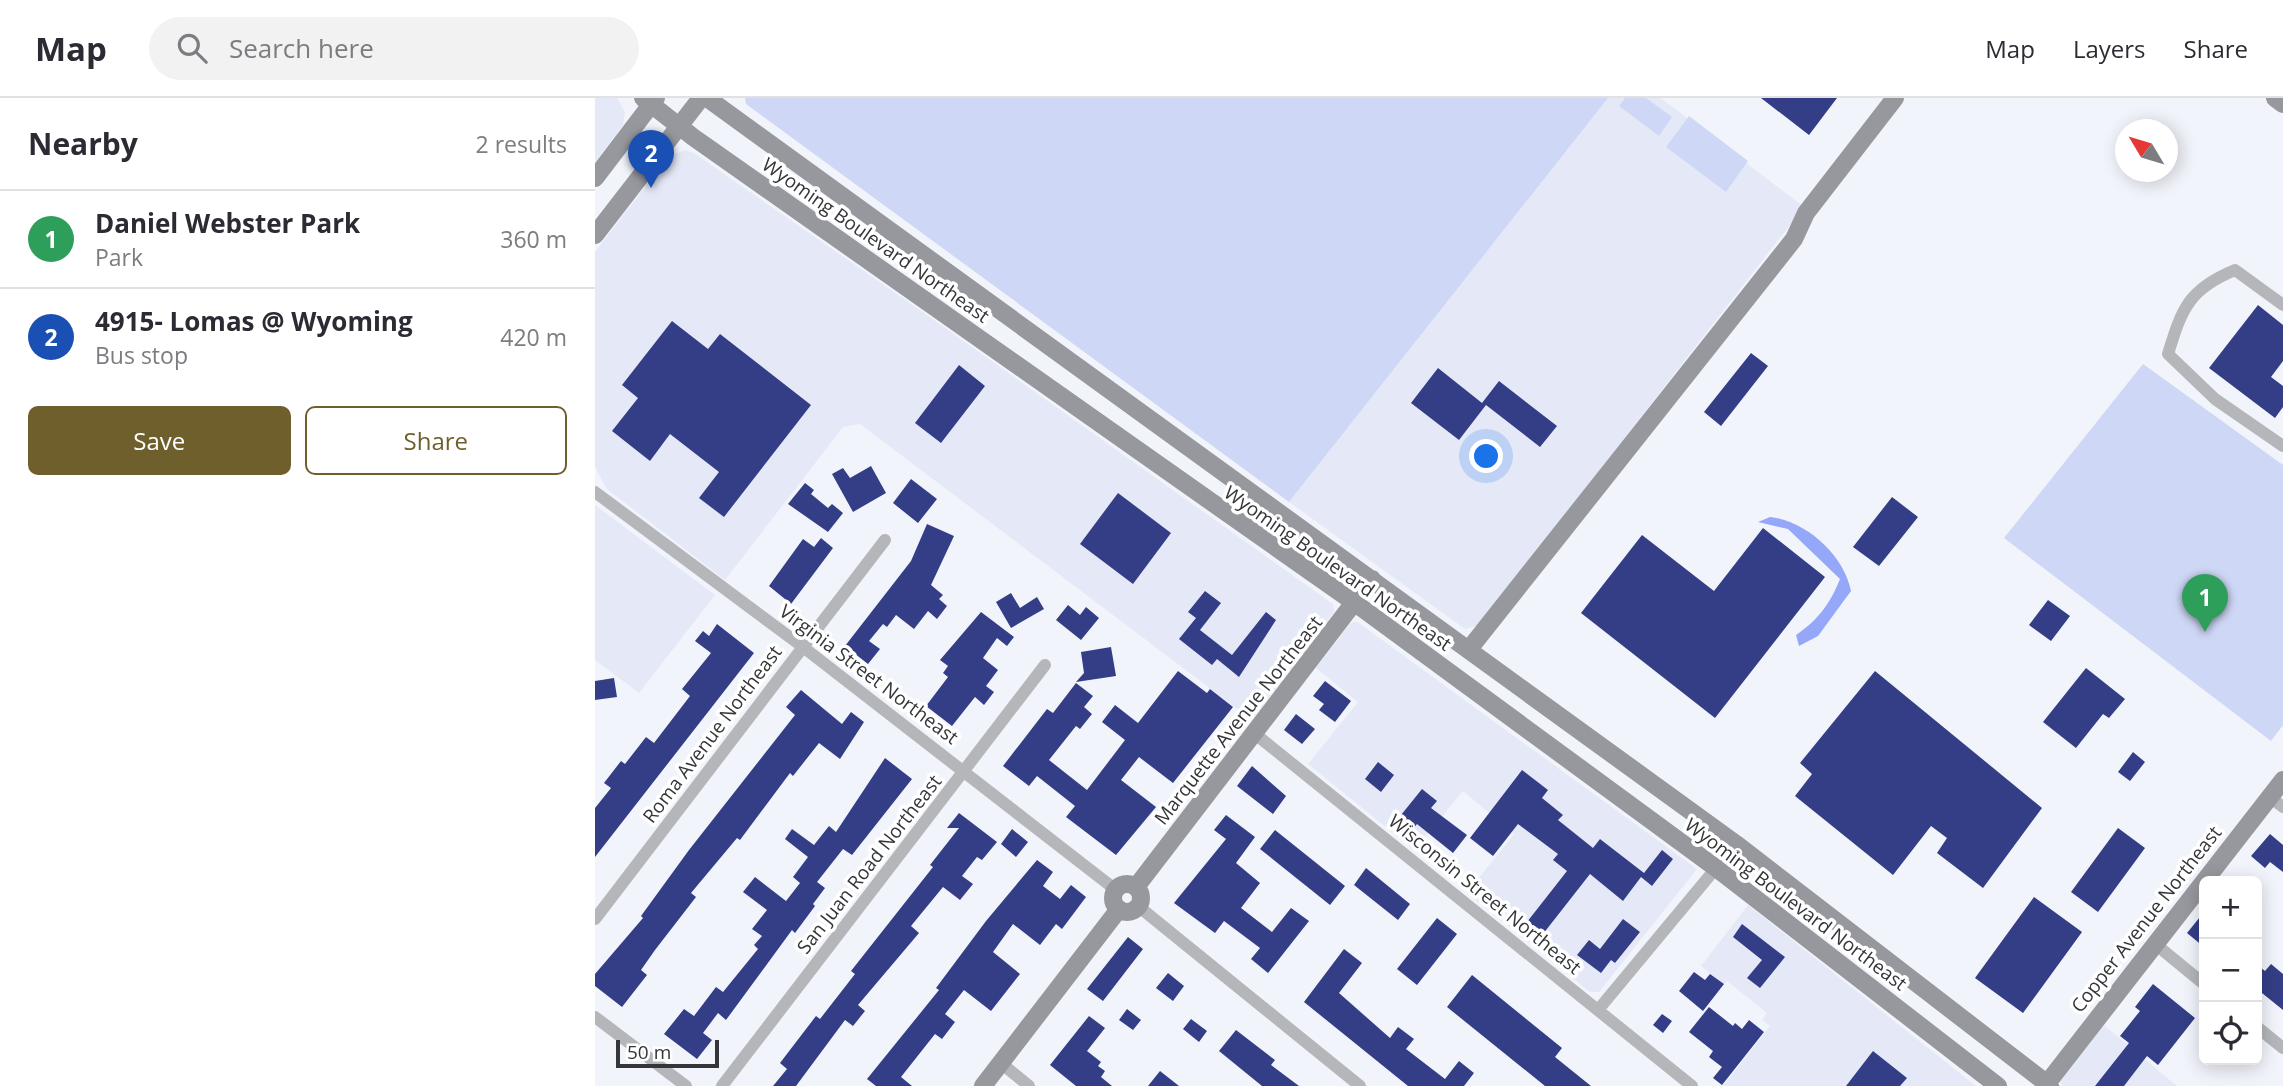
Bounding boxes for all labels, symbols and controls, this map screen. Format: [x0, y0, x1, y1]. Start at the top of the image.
search box [149, 17, 639, 80]
text: Map [35, 26, 107, 71]
icon: search [173, 29, 211, 67]
text: Search here [229, 30, 374, 66]
text: Map [1985, 32, 2035, 65]
text: Layers [2073, 32, 2146, 65]
text: Share [2184, 32, 2248, 65]
north arrow [2115, 119, 2178, 182]
text: Nearby [28, 123, 138, 164]
text: 2 results [476, 128, 567, 160]
pin: 2 [628, 130, 674, 188]
street label: Wyoming Boulevard Northeast [757, 151, 995, 329]
text: Daniel Webster Park [95, 205, 360, 241]
text: 1 [44, 223, 58, 255]
text: 360 m [500, 223, 567, 255]
text: Park [95, 241, 143, 273]
text: 4915- Lomas @ Wyoming [95, 303, 413, 339]
text: 2 [44, 321, 58, 353]
text: 420 m [500, 321, 567, 353]
text: Bus stop [95, 339, 188, 371]
button: Save [28, 406, 291, 475]
button: Share [305, 406, 567, 475]
your location [1469, 439, 1503, 473]
street label: Wyoming Boulevard Northeast [1219, 479, 1457, 657]
pin: 1 [2182, 574, 2228, 632]
street label: Virginia Street Northeast [774, 598, 964, 750]
street label: Marquette Avenue Northeast [1148, 610, 1328, 830]
street label: Roma Avenue Northeast [637, 640, 788, 828]
street label: San Juan Road Northeast [791, 769, 947, 959]
street label: Wisconsin Street Northeast [1383, 808, 1587, 980]
street label: Wyoming Boulevard Northeast [1680, 812, 1913, 996]
street label: Copper Avenue Northeast [2065, 820, 2227, 1018]
map controls [2199, 876, 2262, 1065]
button: + [2199, 876, 2262, 939]
button: − [2199, 939, 2262, 1002]
button: locate [2199, 1002, 2262, 1065]
scale bar [616, 1037, 719, 1069]
text: 50 m [627, 1039, 671, 1065]

